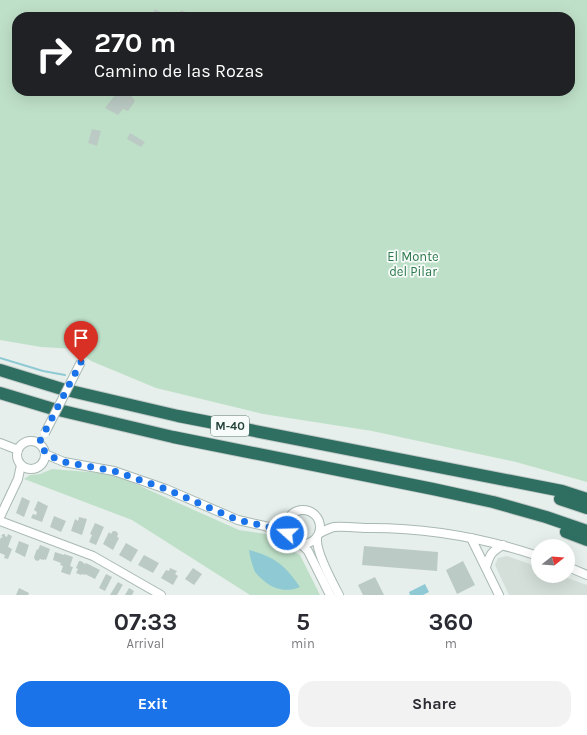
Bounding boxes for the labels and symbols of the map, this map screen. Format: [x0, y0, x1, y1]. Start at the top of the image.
park label: El Monte del Pilar [387, 249, 439, 279]
pin [64, 321, 98, 362]
road number: M-40 [211, 416, 249, 436]
position arrow [266, 512, 308, 554]
north arrow [531, 539, 575, 583]

